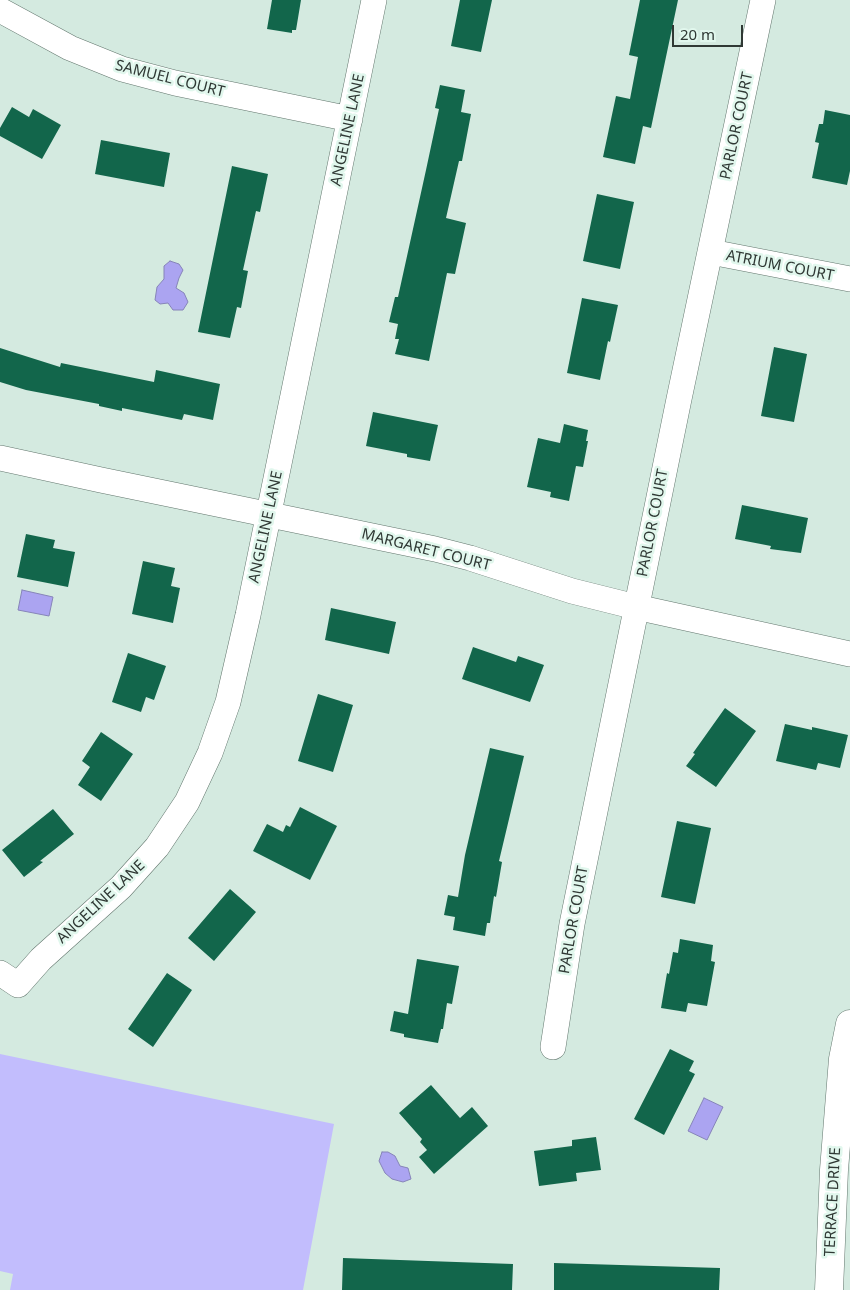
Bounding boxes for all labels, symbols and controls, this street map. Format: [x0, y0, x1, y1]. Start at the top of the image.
scale bar [675, 15, 746, 47]
text: 20 m [680, 24, 715, 44]
street label: SAMUEL COURT [113, 57, 227, 101]
street label: PARLOR COURT [717, 71, 757, 181]
street label: ANGELINE LANE [327, 72, 369, 188]
street label: ATRIUM COURT [725, 247, 835, 285]
street label: PARLOR COURT [634, 468, 672, 578]
street label: ANGELINE LANE [245, 469, 287, 585]
street label: MARGARET COURT [360, 525, 492, 575]
street label: ANGELINE LANE [53, 857, 149, 947]
street label: PARLOR COURT [556, 865, 592, 975]
street label: TERRACE DRIVE [821, 1147, 845, 1257]

